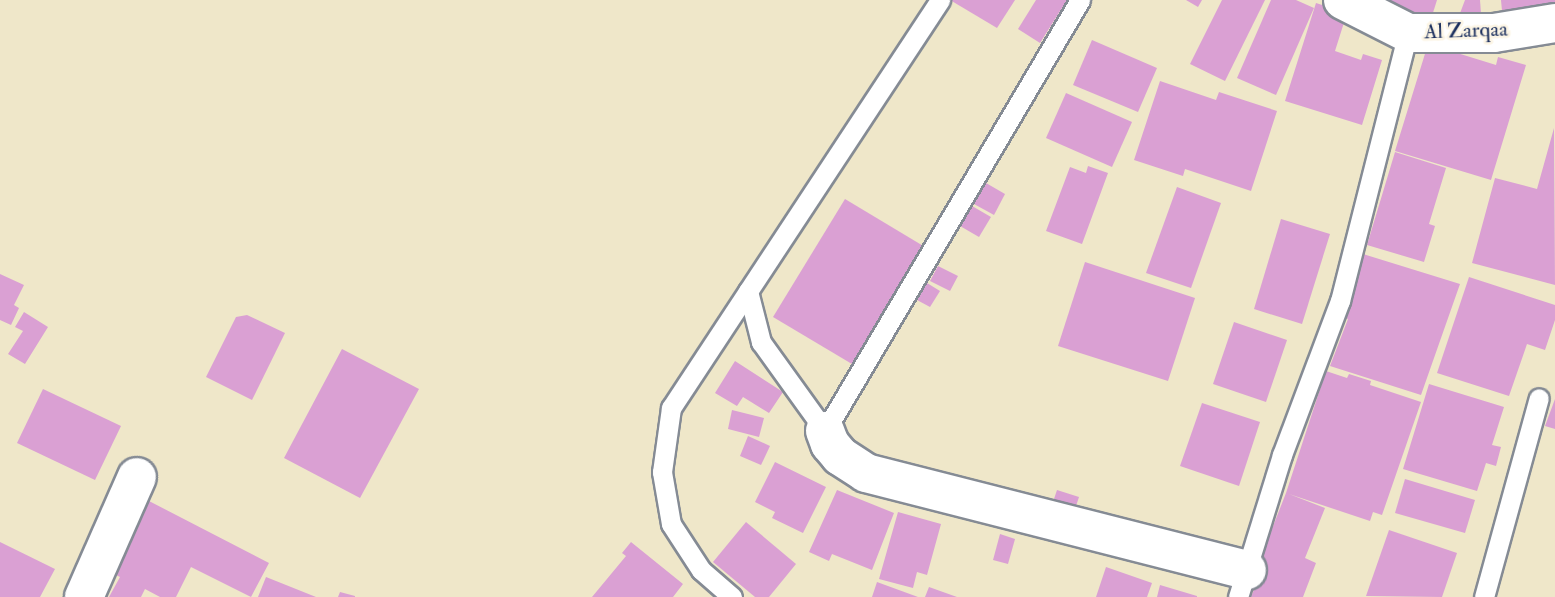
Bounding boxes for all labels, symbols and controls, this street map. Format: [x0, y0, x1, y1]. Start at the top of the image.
street label: Al Zarqaa [1424, 17, 1508, 45]

